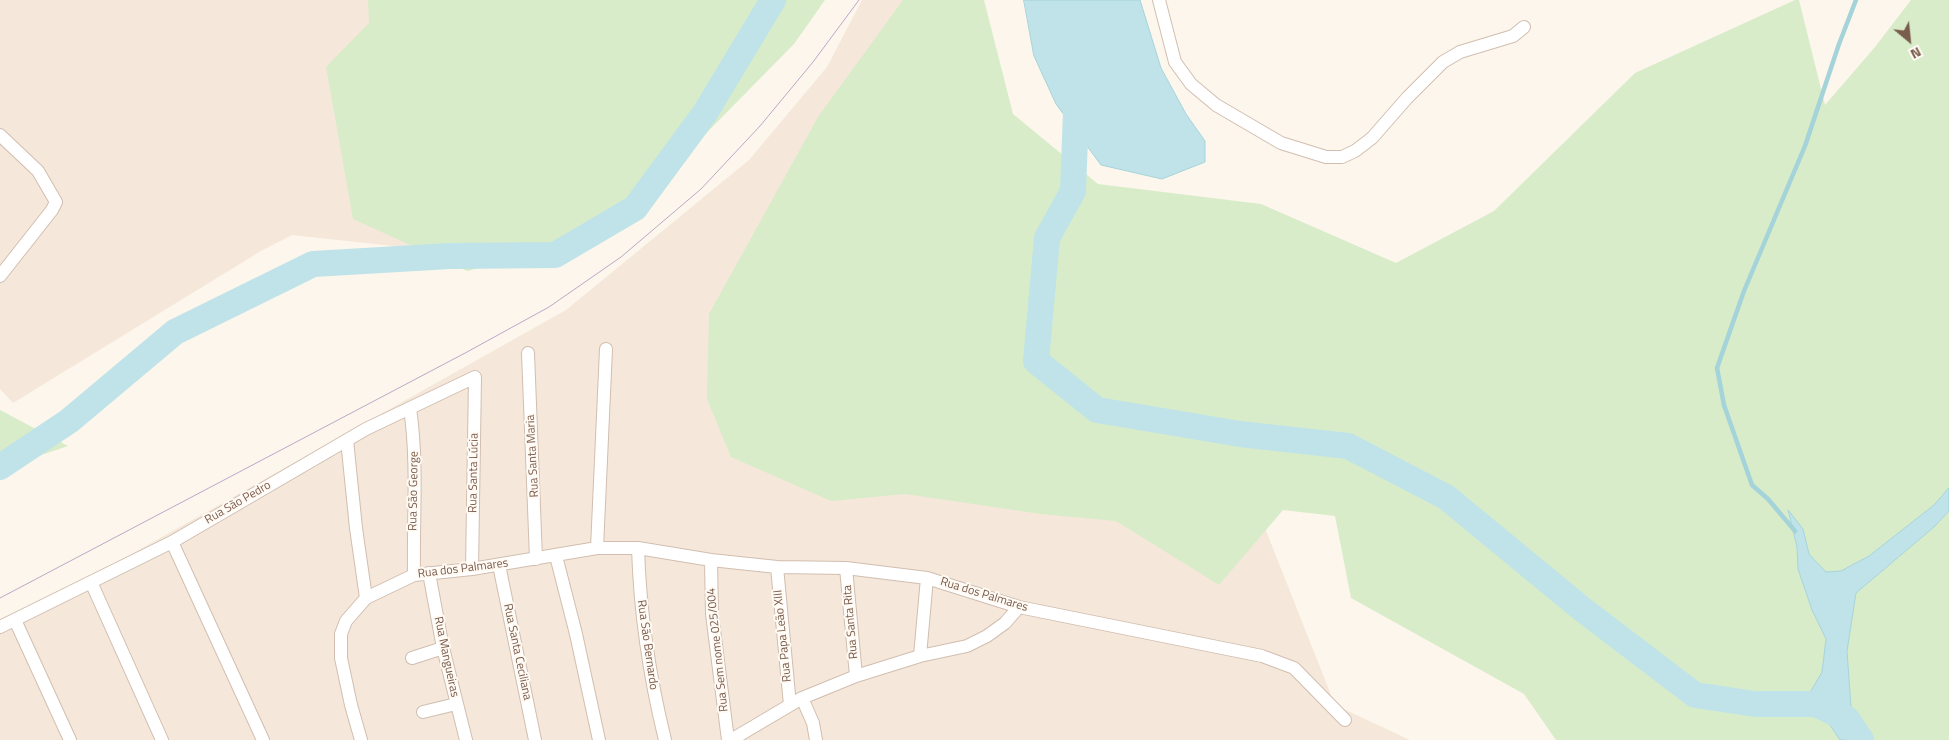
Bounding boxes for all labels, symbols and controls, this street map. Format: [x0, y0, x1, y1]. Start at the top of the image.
north arrow [1884, 15, 1934, 65]
text: N [1907, 42, 1925, 65]
street label: Rua Santa Maria [524, 414, 542, 498]
street label: Rua Santa Lúcia [466, 433, 482, 513]
street label: Rua São George [406, 451, 422, 531]
street label: Rua São Pedro [202, 478, 274, 528]
street label: Rua dos Palmares [417, 556, 509, 582]
street label: Rua dos Palmares [938, 575, 1030, 615]
street label: Rua Santa Rita [841, 584, 861, 660]
street label: Rua Sem nome 025/004 [704, 587, 732, 713]
street label: Rua Papa Leão XIII [771, 589, 795, 683]
street label: Rua São Bernardo [634, 599, 660, 691]
street label: Rua Santa Ceciliana [500, 602, 534, 702]
street label: Rua Mangueiras [430, 615, 462, 699]

